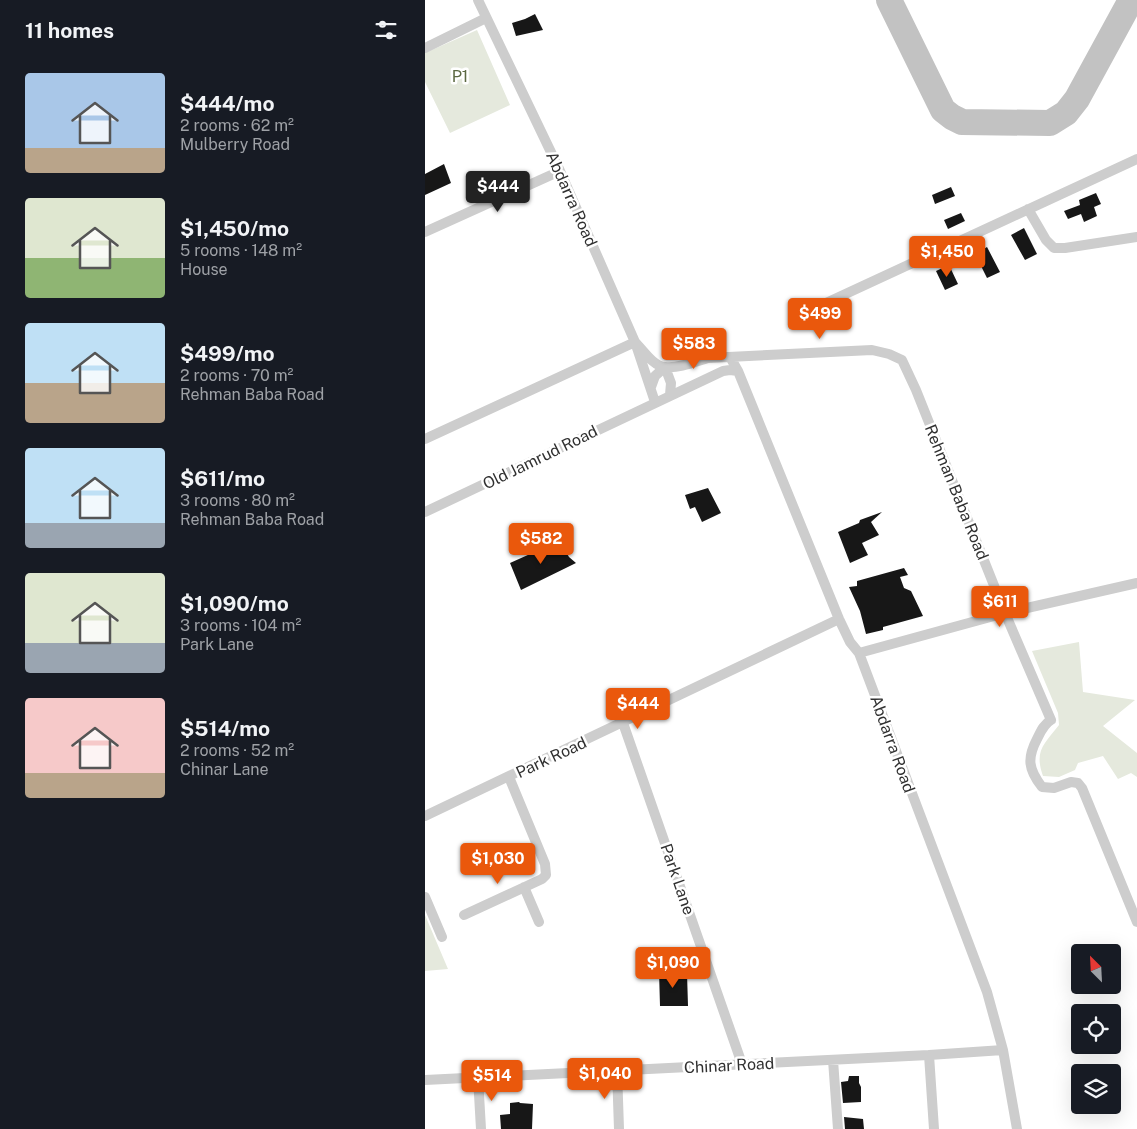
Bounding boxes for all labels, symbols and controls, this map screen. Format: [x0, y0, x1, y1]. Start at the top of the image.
icon: filters [372, 16, 400, 44]
text: 11 homes [25, 18, 114, 43]
park label: P1 [452, 67, 468, 86]
text: $444/mo [180, 91, 275, 116]
icon: home [65, 93, 125, 153]
text: 2 rooms · 62 m² [180, 116, 294, 135]
text: Mulberry Road [180, 135, 290, 154]
street label: Abdarra Road [542, 149, 601, 250]
pin: $444 [468, 170, 528, 213]
text: $444 [477, 177, 519, 196]
text: $1,450/mo [180, 216, 289, 241]
icon: home [65, 218, 125, 278]
pin: $1,450 [906, 236, 988, 278]
text: 5 rooms · 148 m² [180, 241, 302, 260]
text: $1,450 [920, 242, 974, 261]
text: House [180, 260, 228, 279]
pin: $499 [790, 298, 850, 340]
text: $499 [799, 304, 841, 323]
pin: $583 [664, 328, 724, 370]
text: $583 [672, 334, 716, 353]
text: $499/mo [180, 341, 275, 366]
icon: home [65, 343, 125, 403]
text: 2 rooms · 70 m² [180, 366, 293, 385]
text: Rehman Baba Road [180, 385, 324, 404]
street label: Old Jamrud Road [480, 421, 601, 493]
street label: Rehman Baba Road [921, 422, 992, 563]
text: $611/mo [180, 466, 265, 491]
icon: home [65, 468, 125, 528]
text: 3 rooms · 80 m² [180, 491, 295, 510]
text: Rehman Baba Road [180, 510, 324, 529]
pin: $582 [511, 522, 571, 565]
text: $582 [520, 529, 562, 548]
pin: $611 [970, 586, 1030, 628]
text: $1,090/mo [180, 591, 289, 616]
text: $611 [982, 592, 1018, 611]
icon: home [65, 593, 125, 653]
text: 3 rooms · 104 m² [180, 616, 301, 635]
text: Park Lane [180, 635, 254, 654]
pin: $444 [608, 688, 668, 730]
street label: Abdarra Road [866, 693, 919, 795]
text: $444 [617, 694, 659, 713]
text: $514/mo [180, 716, 270, 741]
icon: home [65, 718, 125, 778]
street label: Park Road [513, 733, 590, 782]
text: 2 rooms · 52 m² [180, 741, 294, 760]
text: Chinar Lane [180, 760, 269, 779]
street label: Park Lane [656, 841, 699, 917]
pin: $1,030 [457, 842, 539, 885]
text: $1,030 [471, 849, 525, 868]
north arrow [1071, 944, 1121, 994]
map controls [1071, 944, 1121, 1114]
pin: $1,090 [632, 946, 714, 989]
text: $1,090 [646, 953, 700, 972]
button: locate [1071, 1004, 1121, 1054]
street label: Chinar Road [683, 1054, 775, 1077]
pin: $1,040 [564, 1058, 646, 1100]
pin: $514 [462, 1060, 522, 1102]
text: $1,040 [578, 1064, 632, 1083]
button: layers [1071, 1064, 1121, 1114]
text: $514 [472, 1066, 512, 1085]

